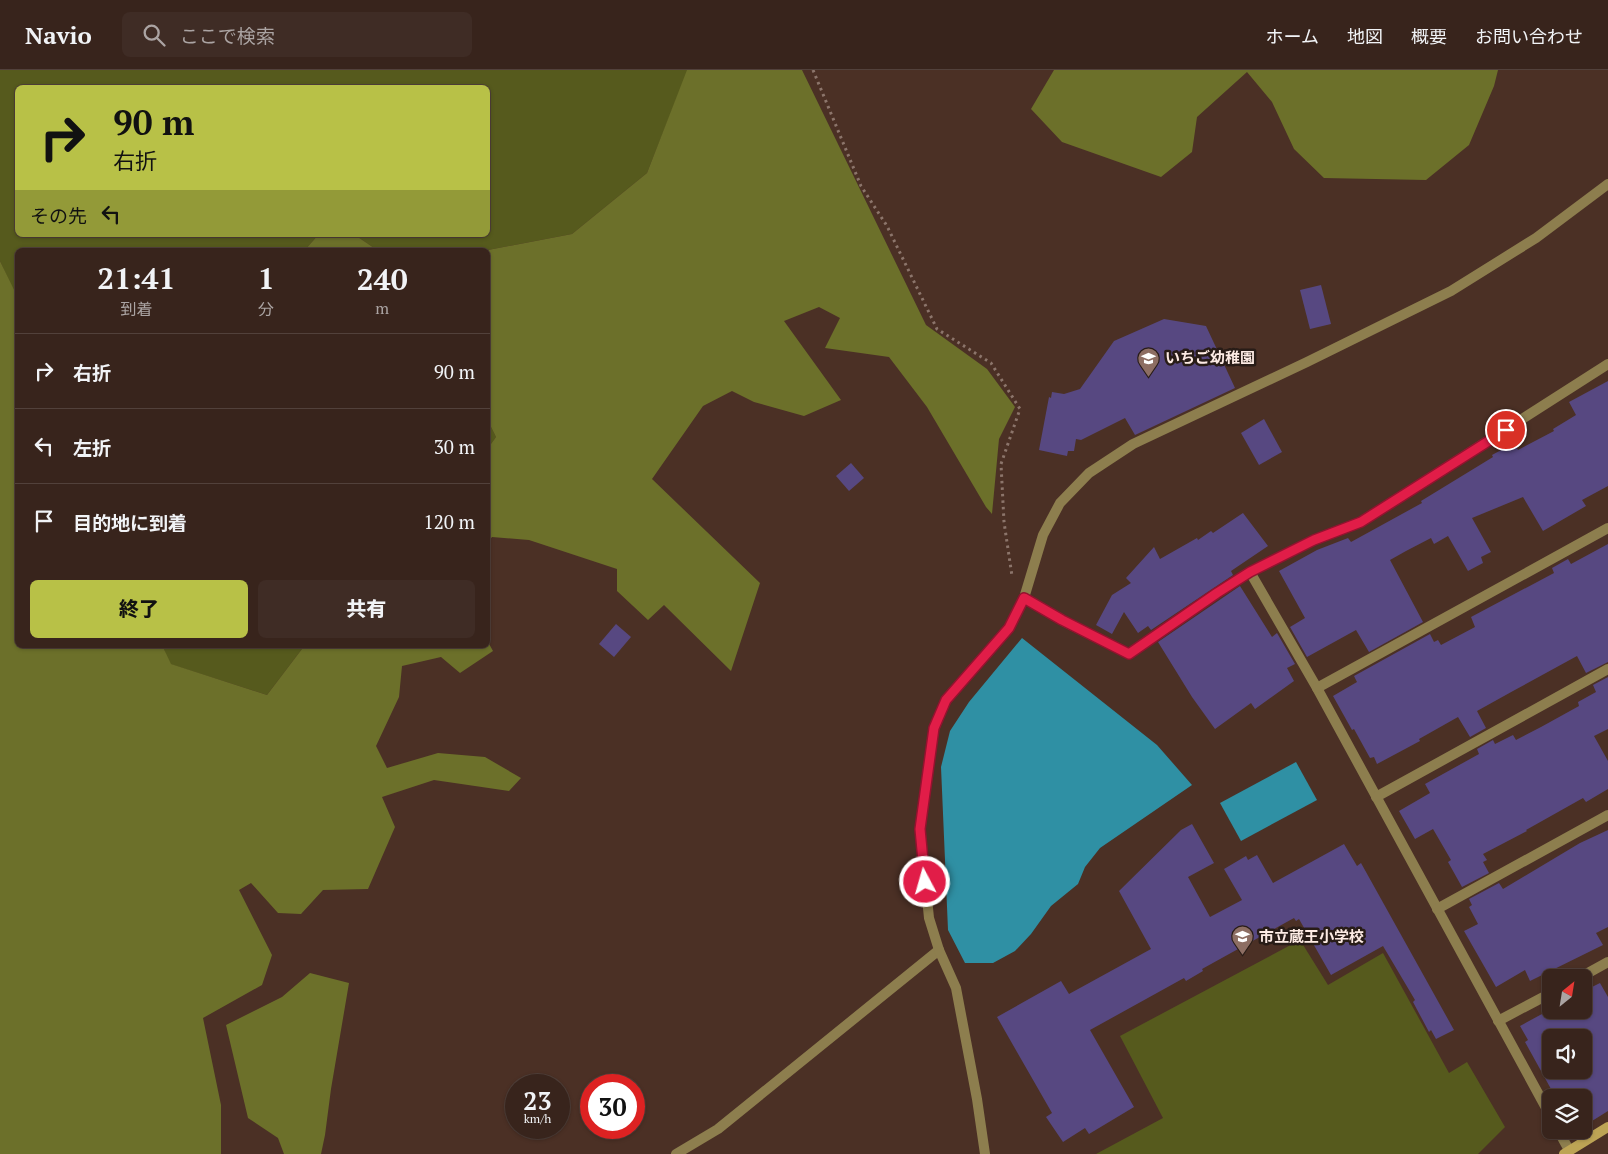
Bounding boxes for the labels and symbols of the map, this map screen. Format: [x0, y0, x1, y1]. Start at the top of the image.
school or university icon: いちご幼稚園 [1137, 346, 1161, 377]
place label: いちご幼稚園 [1165, 347, 1255, 367]
pin [1485, 409, 1527, 451]
position arrow [898, 855, 950, 907]
school or university icon: 市立蔵王小学校 [1231, 925, 1255, 956]
place label: 市立蔵王小学校 [1259, 926, 1364, 946]
north arrow [1542, 969, 1592, 1019]
speed limit sign: 30 [580, 1074, 645, 1139]

